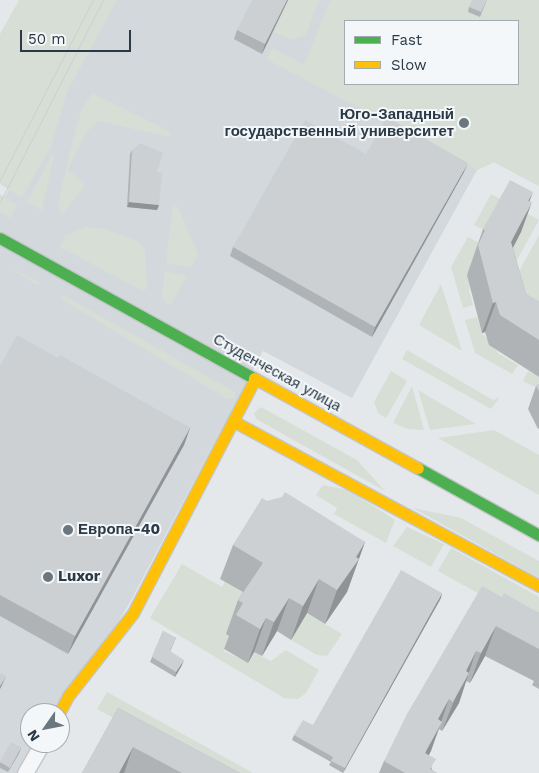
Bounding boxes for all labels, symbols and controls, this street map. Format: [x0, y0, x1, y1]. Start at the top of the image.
scale bar [22, 20, 134, 52]
legend [344, 20, 519, 85]
text: 50 m [28, 30, 65, 48]
text: Fast [391, 31, 422, 49]
text: Slow [391, 56, 427, 74]
place label: Юго-Западный государственный университет [225, 105, 454, 140]
marker: Юго-Западный государственный университет [458, 117, 470, 129]
street label: Студенческая улица [210, 330, 344, 416]
place label: Европа-40 [78, 521, 160, 539]
marker: Европа-40 [62, 524, 74, 536]
place label: Luxor [58, 568, 100, 586]
marker: Luxor [42, 571, 54, 583]
north arrow [20, 703, 70, 753]
text: N [24, 727, 43, 744]

